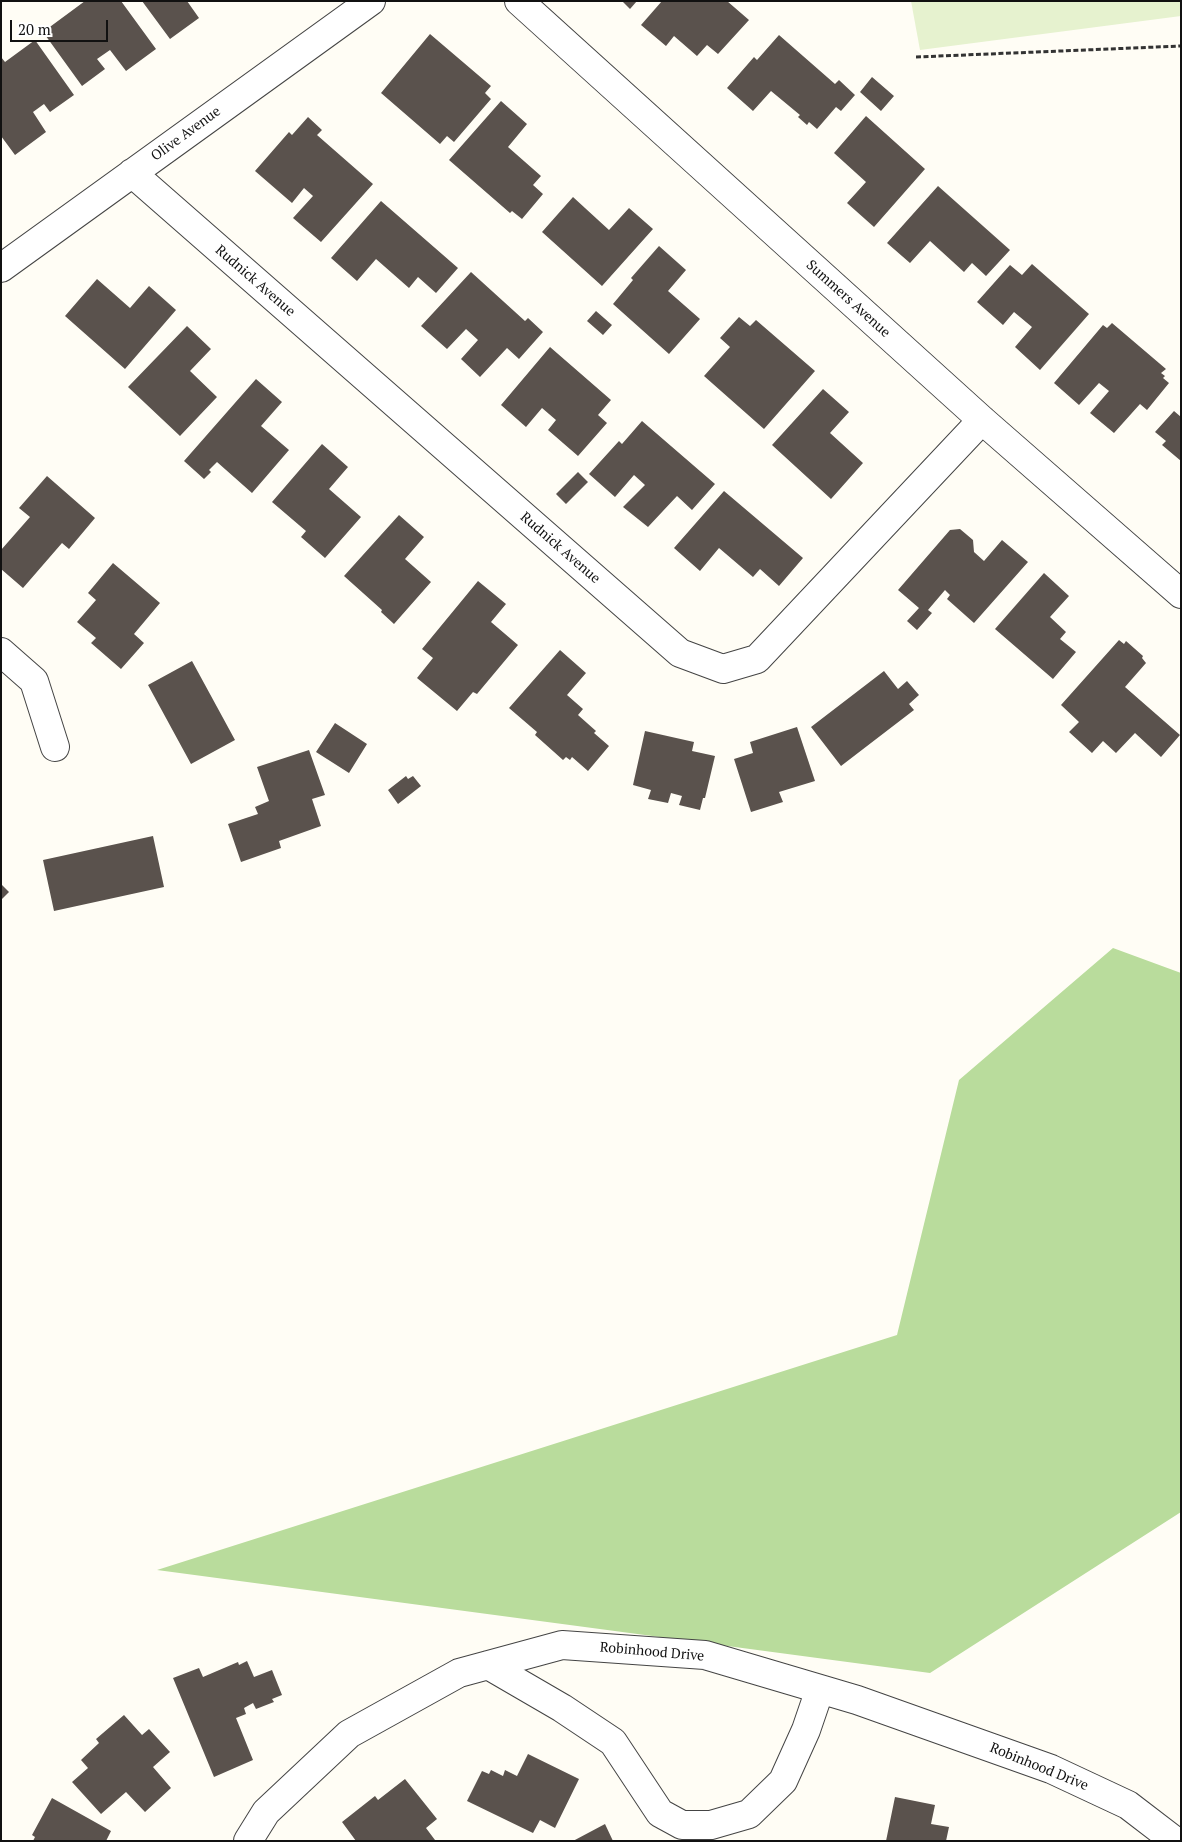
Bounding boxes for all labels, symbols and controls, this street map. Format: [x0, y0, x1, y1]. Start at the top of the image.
scale bar [12, 10, 110, 42]
text: 20 m [18, 19, 51, 39]
street label: Olive Avenue [148, 103, 224, 165]
street label: Rudnick Avenue [212, 242, 298, 320]
street label: Summers Avenue [802, 257, 894, 341]
street label: Rudnick Avenue [517, 509, 603, 587]
street label: Robinhood Drive [599, 1639, 705, 1665]
street label: Robinhood Drive [987, 1740, 1091, 1794]

